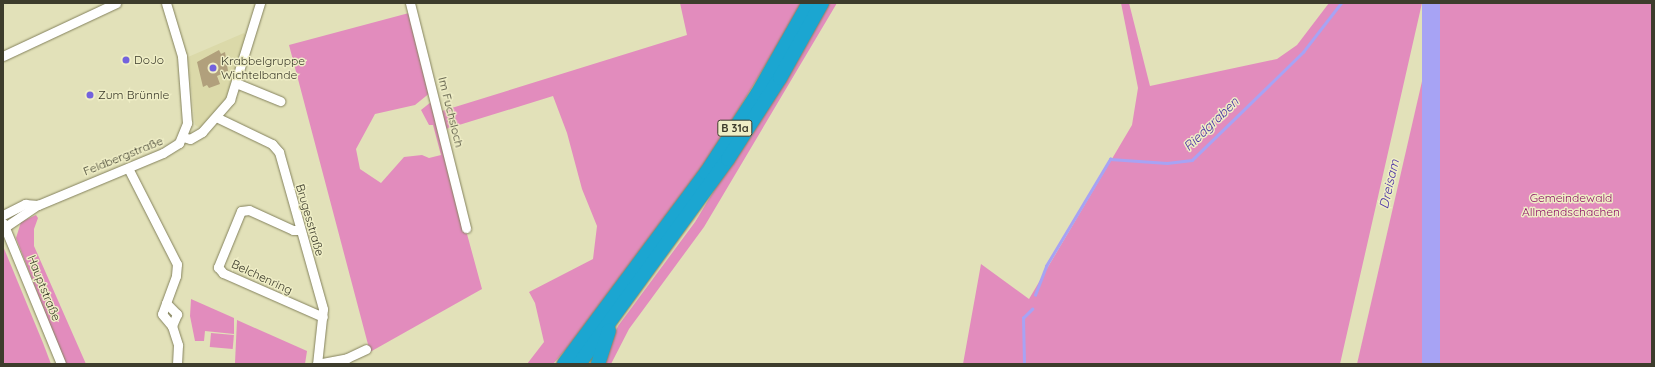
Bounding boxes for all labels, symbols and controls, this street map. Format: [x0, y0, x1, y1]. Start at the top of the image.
place label: DoJo [134, 53, 164, 67]
place label: Krabbelgruppe Wichtelbande [221, 54, 305, 82]
marker: DoJo [121, 55, 131, 65]
marker: Krabbelgruppe Wichtelbande [208, 63, 218, 73]
street label: Im Fuchsloch [435, 75, 467, 149]
place label: Zum Brünnle [98, 88, 169, 102]
marker: Zum Brünnle [85, 90, 95, 100]
water label: Riedgraben [1180, 94, 1242, 154]
road number: B 31a [717, 119, 753, 137]
street label: Feldbergstraße [81, 133, 165, 179]
water label: Dreisam [1376, 158, 1402, 210]
street label: Brugesstraße [293, 182, 327, 258]
park label: Gemeindewald Allmendschachen [1522, 191, 1620, 219]
street label: Hauptstraße [24, 253, 64, 323]
street label: Belchenring [229, 257, 295, 297]

